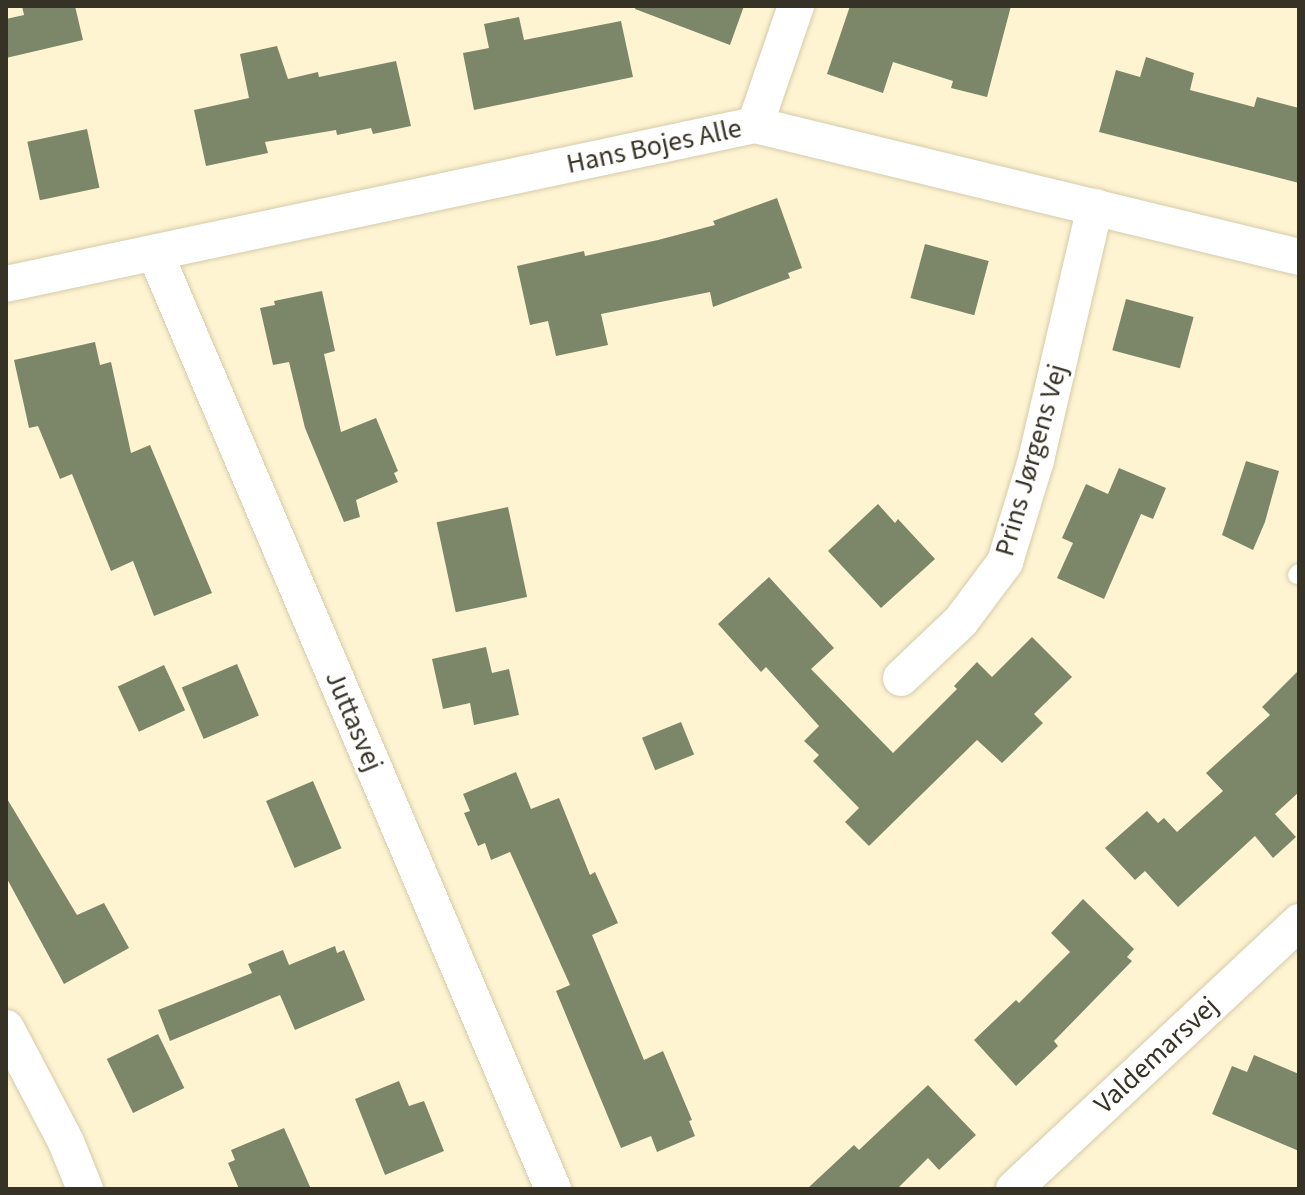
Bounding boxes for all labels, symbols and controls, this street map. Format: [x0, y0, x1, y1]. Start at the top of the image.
street label: Hans Bojes Alle [563, 111, 745, 181]
street label: Prins Jørgens Vej [988, 360, 1074, 560]
street label: Juttasvej [318, 666, 390, 776]
street label: Valdemarsvej [1087, 989, 1225, 1121]

